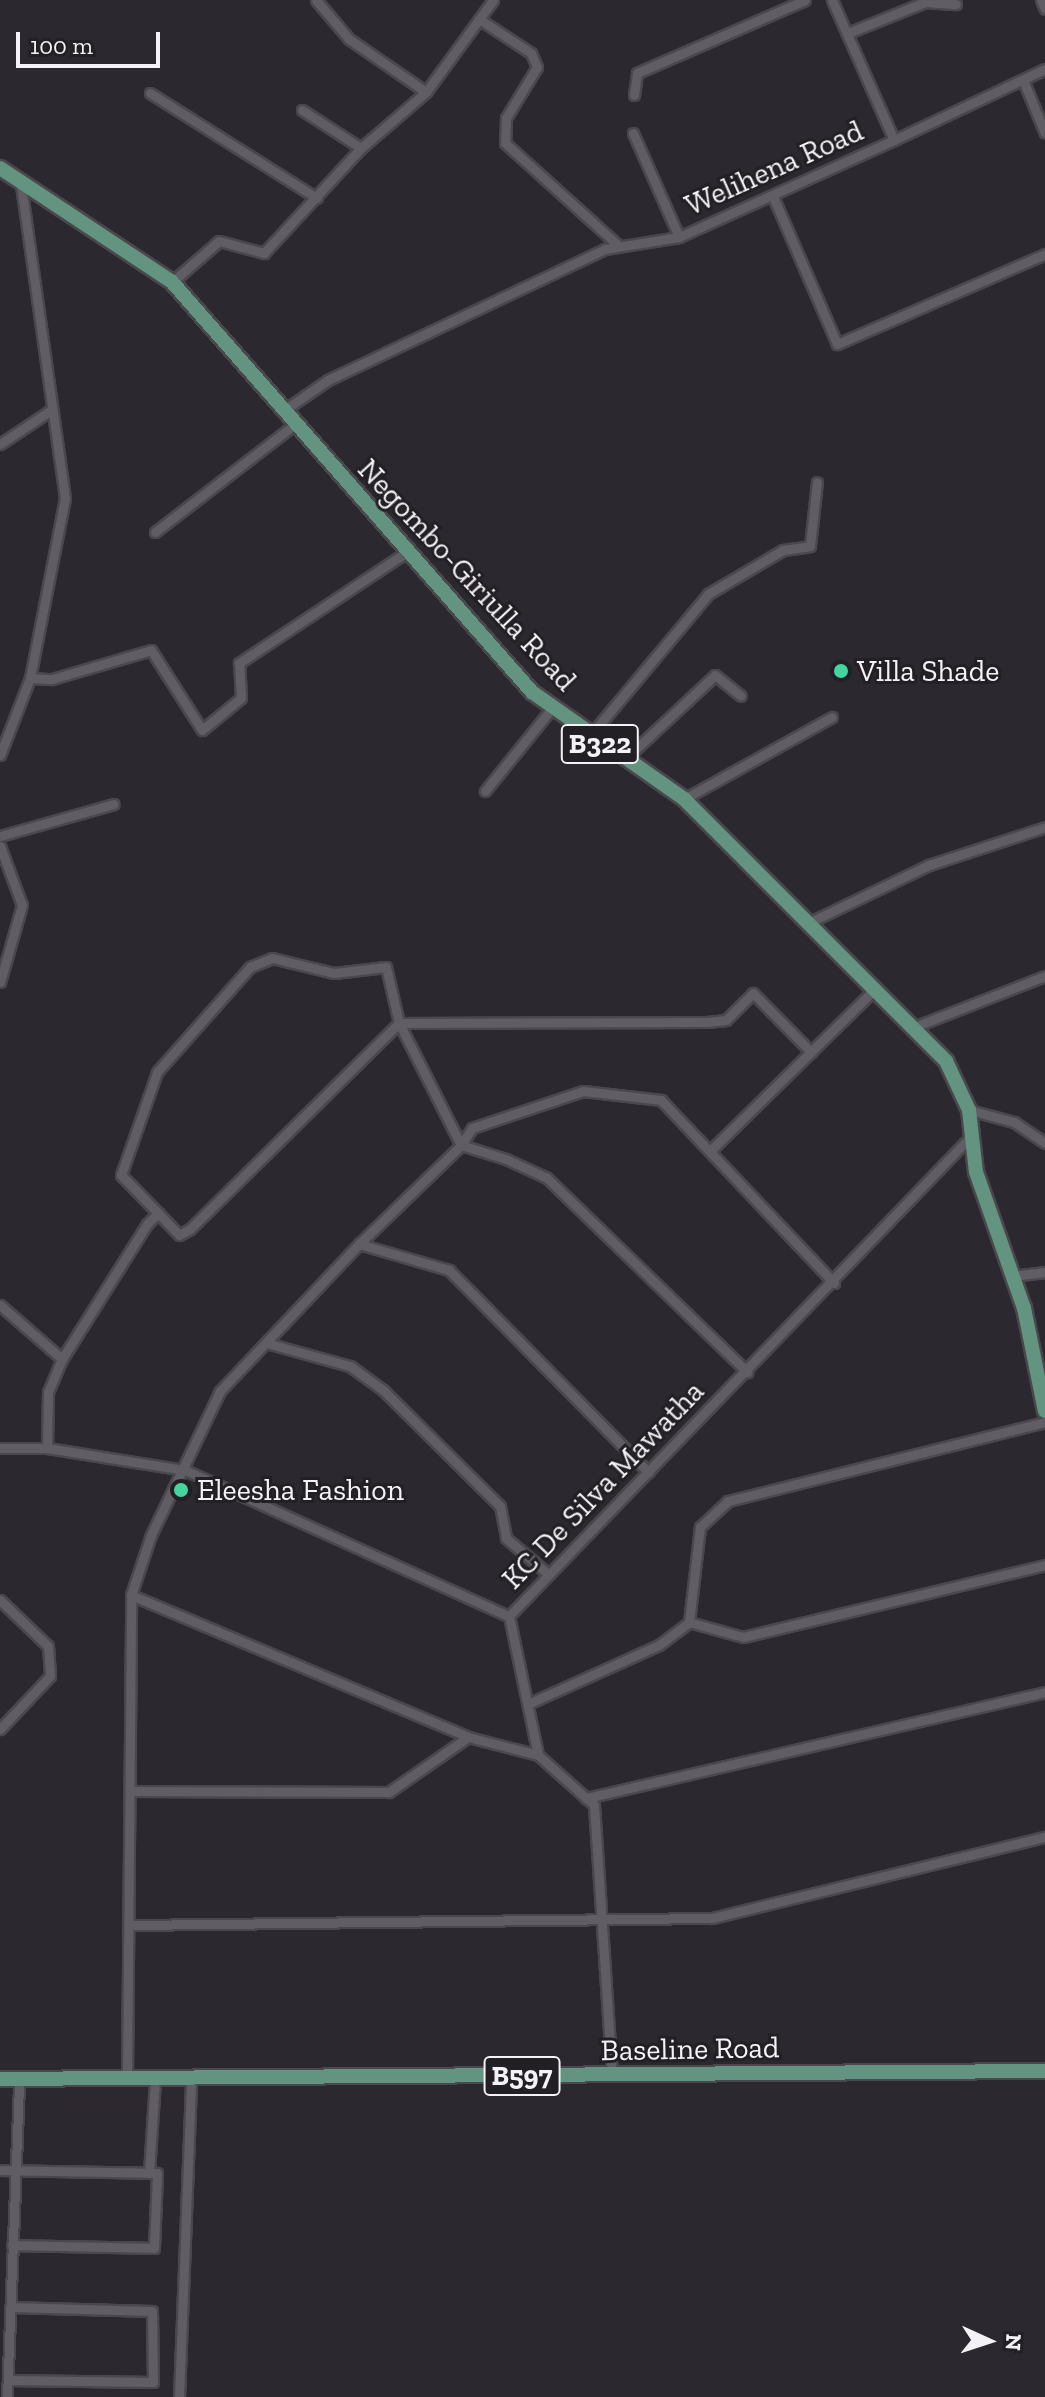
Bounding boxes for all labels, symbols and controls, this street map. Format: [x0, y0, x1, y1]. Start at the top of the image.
scale bar [20, 16, 164, 66]
text: 100 m [30, 31, 93, 60]
street label: Welihena Road [679, 113, 869, 223]
street label: Negombo-Giriulla Road [350, 452, 584, 698]
place label: Villa Shade [857, 653, 999, 689]
marker: Villa Shade [832, 662, 850, 680]
road number: B322 [560, 720, 640, 768]
street label: KC De Silva Mawatha [495, 1374, 711, 1596]
place label: Eleesha Fashion [197, 1472, 404, 1508]
marker: Eleesha Fashion [172, 1481, 190, 1499]
street label: Baseline Road [600, 2029, 780, 2069]
road number: B597 [482, 2052, 562, 2100]
north arrow [949, 2301, 1029, 2381]
text: N [1000, 2333, 1027, 2351]

